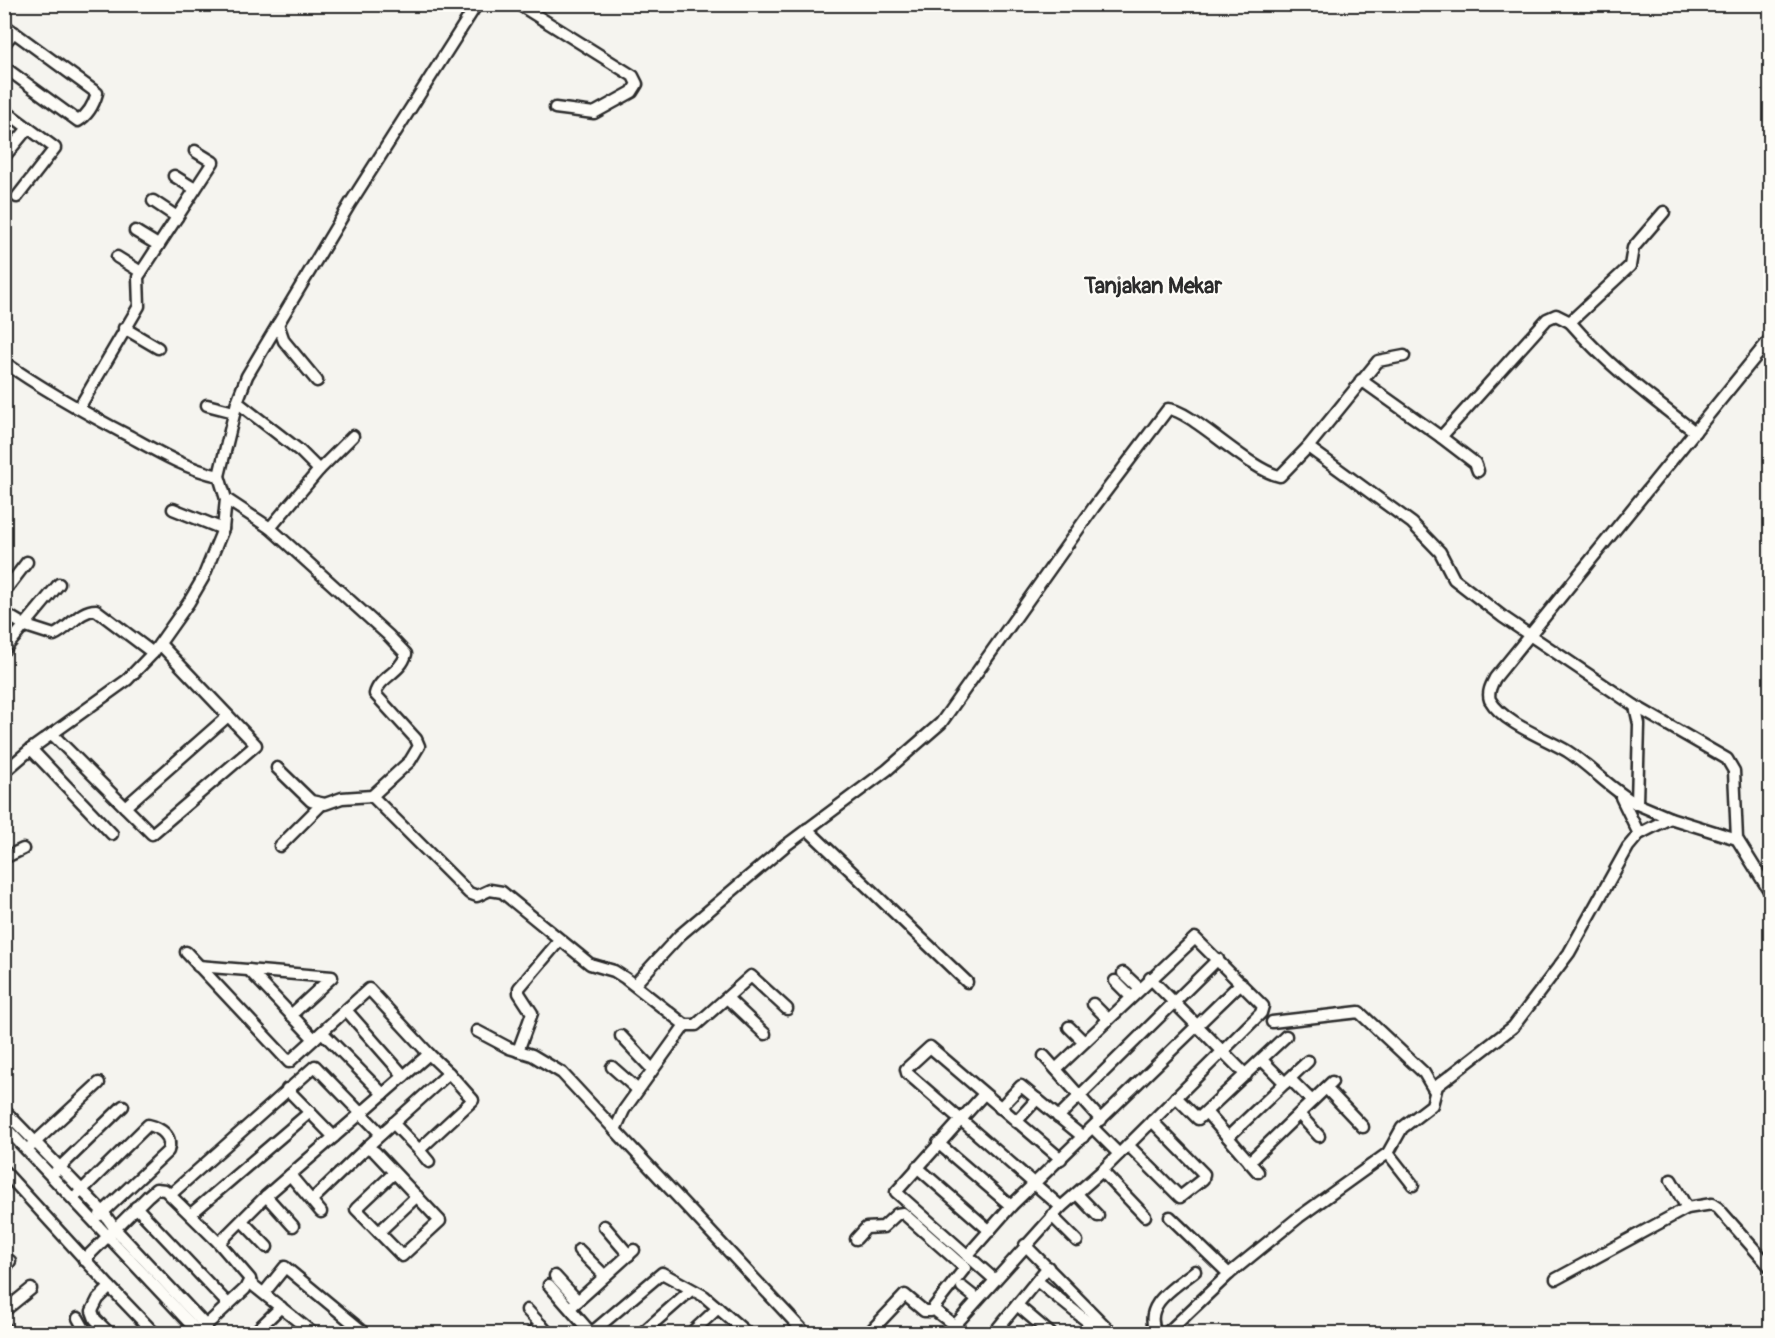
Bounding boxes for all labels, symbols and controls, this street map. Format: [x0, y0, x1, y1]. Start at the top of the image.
district label: Tanjakan Mekar [1083, 272, 1223, 300]

